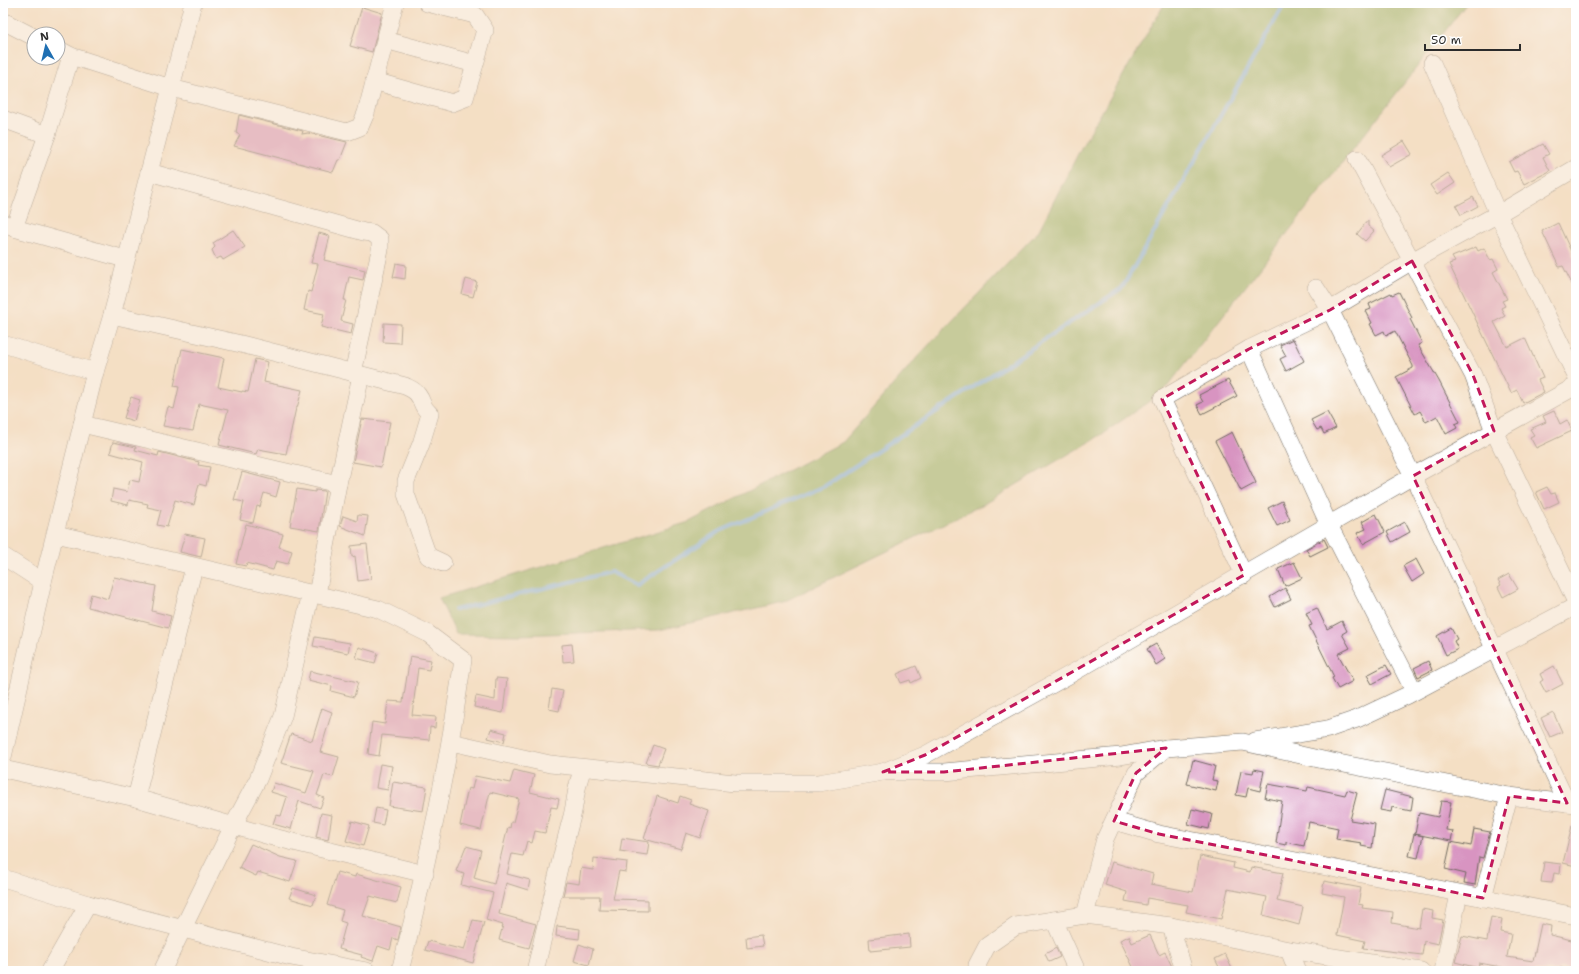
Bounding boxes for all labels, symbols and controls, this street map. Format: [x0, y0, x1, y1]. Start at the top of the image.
north arrow [26, 26, 66, 66]
scale bar [1425, 26, 1520, 52]
text: N [39, 29, 50, 45]
text: 50 m [1431, 32, 1461, 48]

